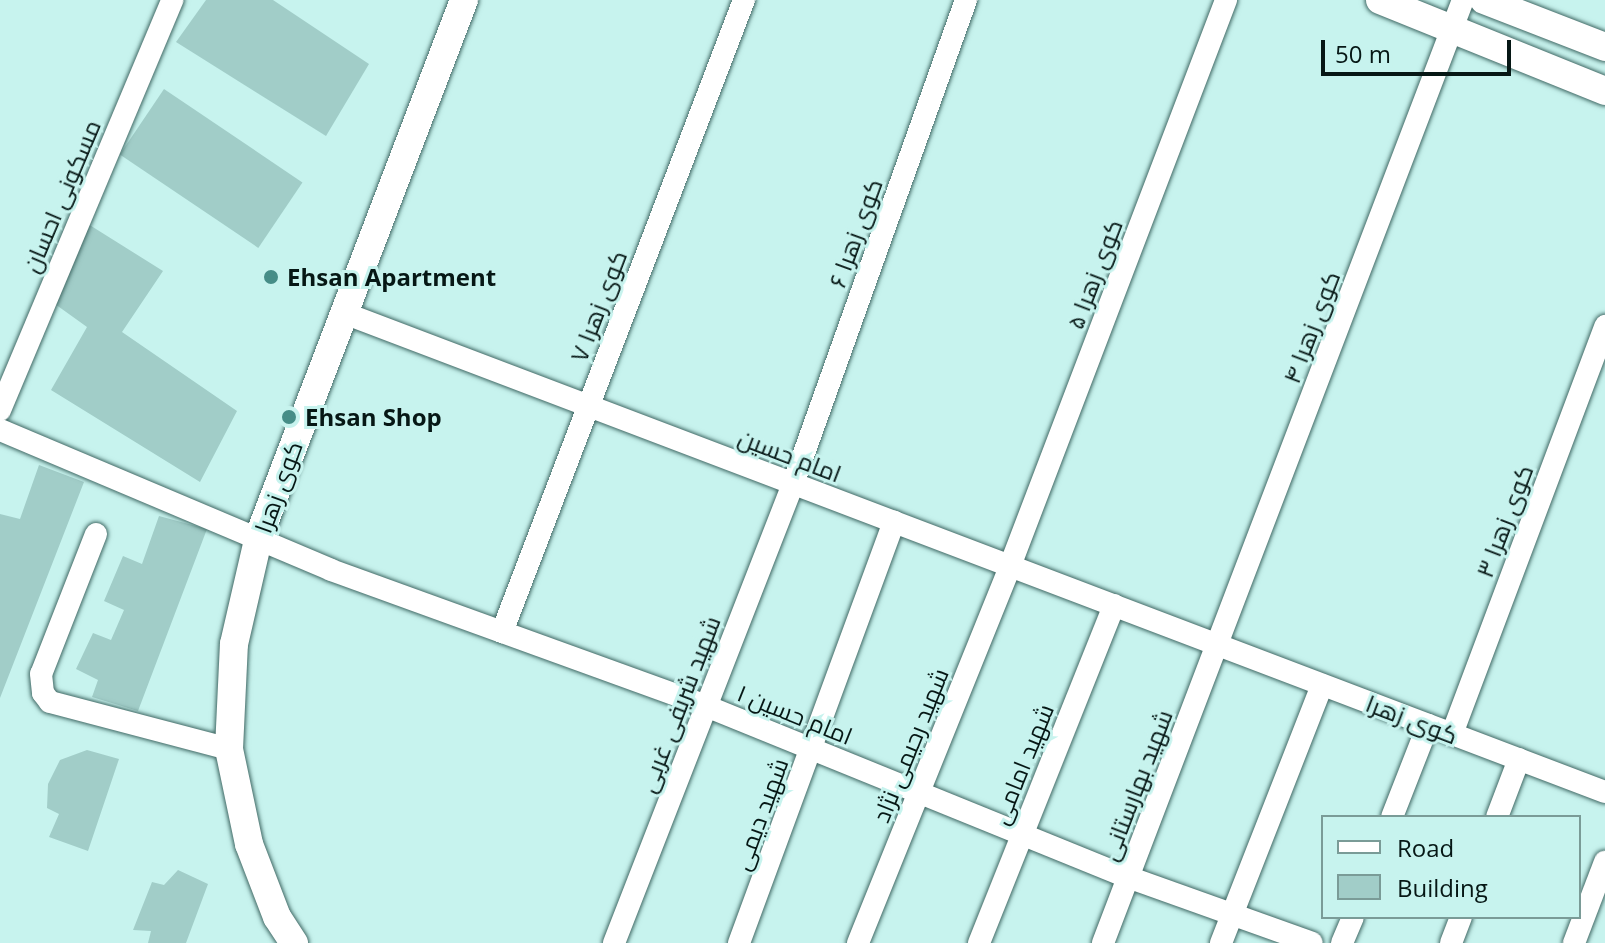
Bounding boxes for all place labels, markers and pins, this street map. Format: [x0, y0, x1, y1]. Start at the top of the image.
place label: Ehsan Apartment [287, 263, 496, 291]
marker: Ehsan Apartment [262, 268, 280, 286]
place label: Ehsan Shop [305, 403, 442, 431]
marker: Ehsan Shop [280, 408, 298, 426]

